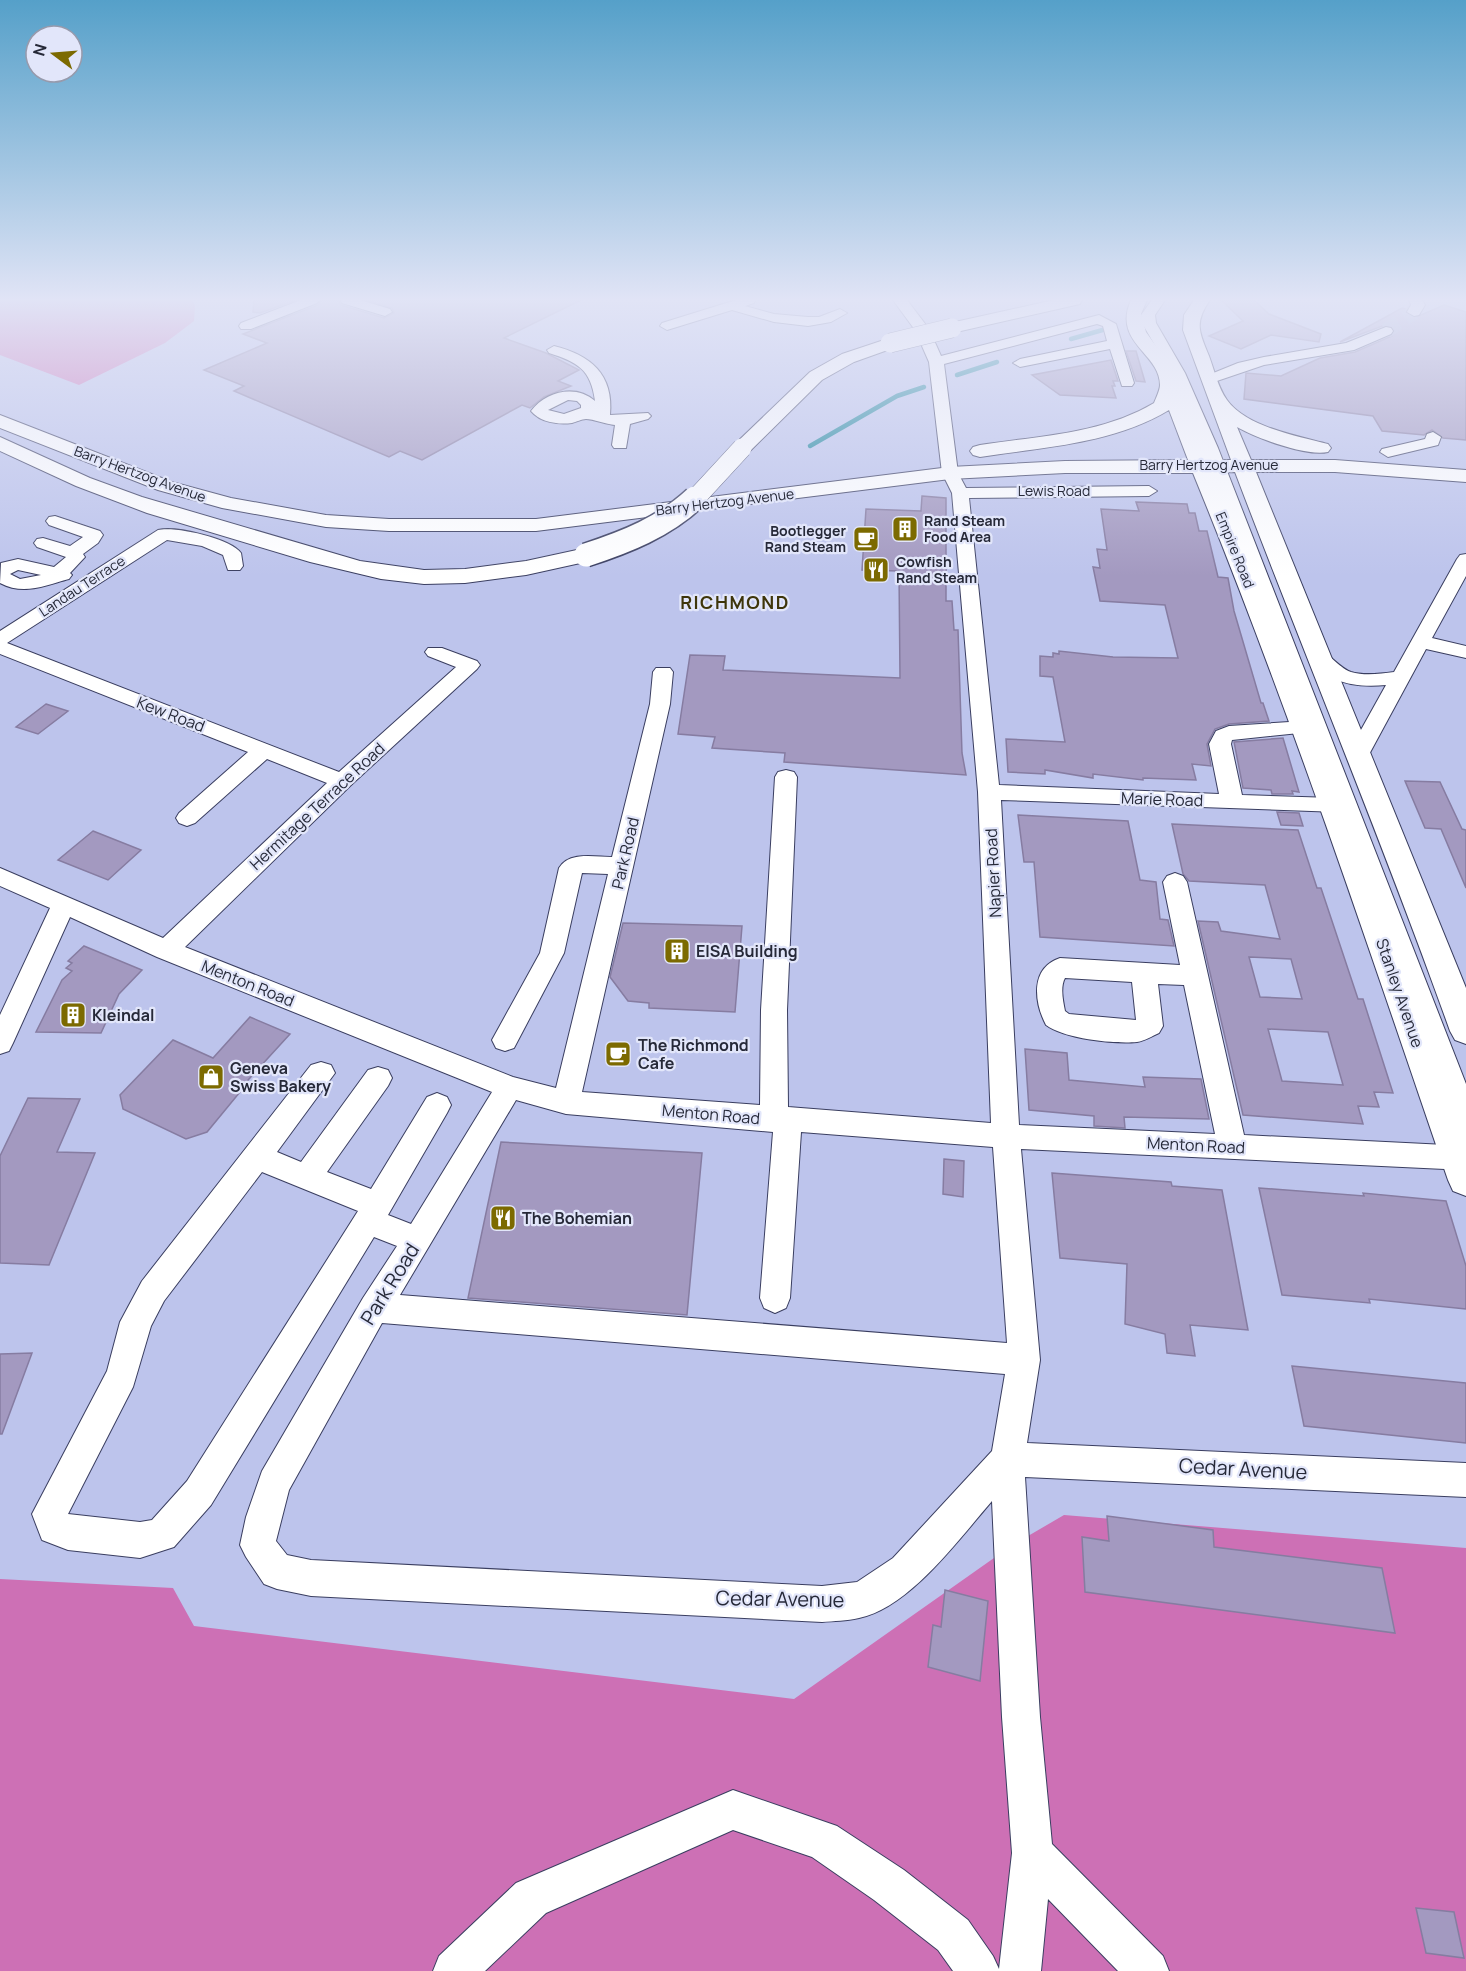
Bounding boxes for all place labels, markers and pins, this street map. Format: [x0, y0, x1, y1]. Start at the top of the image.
place label: Rand Steam Food Area [924, 511, 1005, 546]
building icon: Rand Steam Food Area [890, 514, 920, 544]
place label: Bootlegger Rand Steam [765, 521, 846, 556]
cafe icon: Bootlegger Rand Steam [851, 524, 881, 554]
place label: Cowfish Rand Steam [896, 552, 977, 587]
restaurant icon: Cowfish Rand Steam [861, 555, 891, 585]
building icon: EISA Building [662, 936, 692, 966]
place label: EISA Building [696, 940, 798, 962]
building icon: Kleindal [58, 1000, 88, 1030]
place label: Kleindal [92, 1004, 154, 1026]
place label: The Richmond Cafe [638, 1034, 749, 1074]
cafe icon: The Richmond Cafe [603, 1039, 633, 1069]
place label: Geneva Swiss Bakery [230, 1057, 331, 1097]
shop icon: Geneva Swiss Bakery [196, 1062, 226, 1092]
restaurant icon: The Bohemian [488, 1203, 518, 1233]
place label: The Bohemian [522, 1207, 632, 1229]

